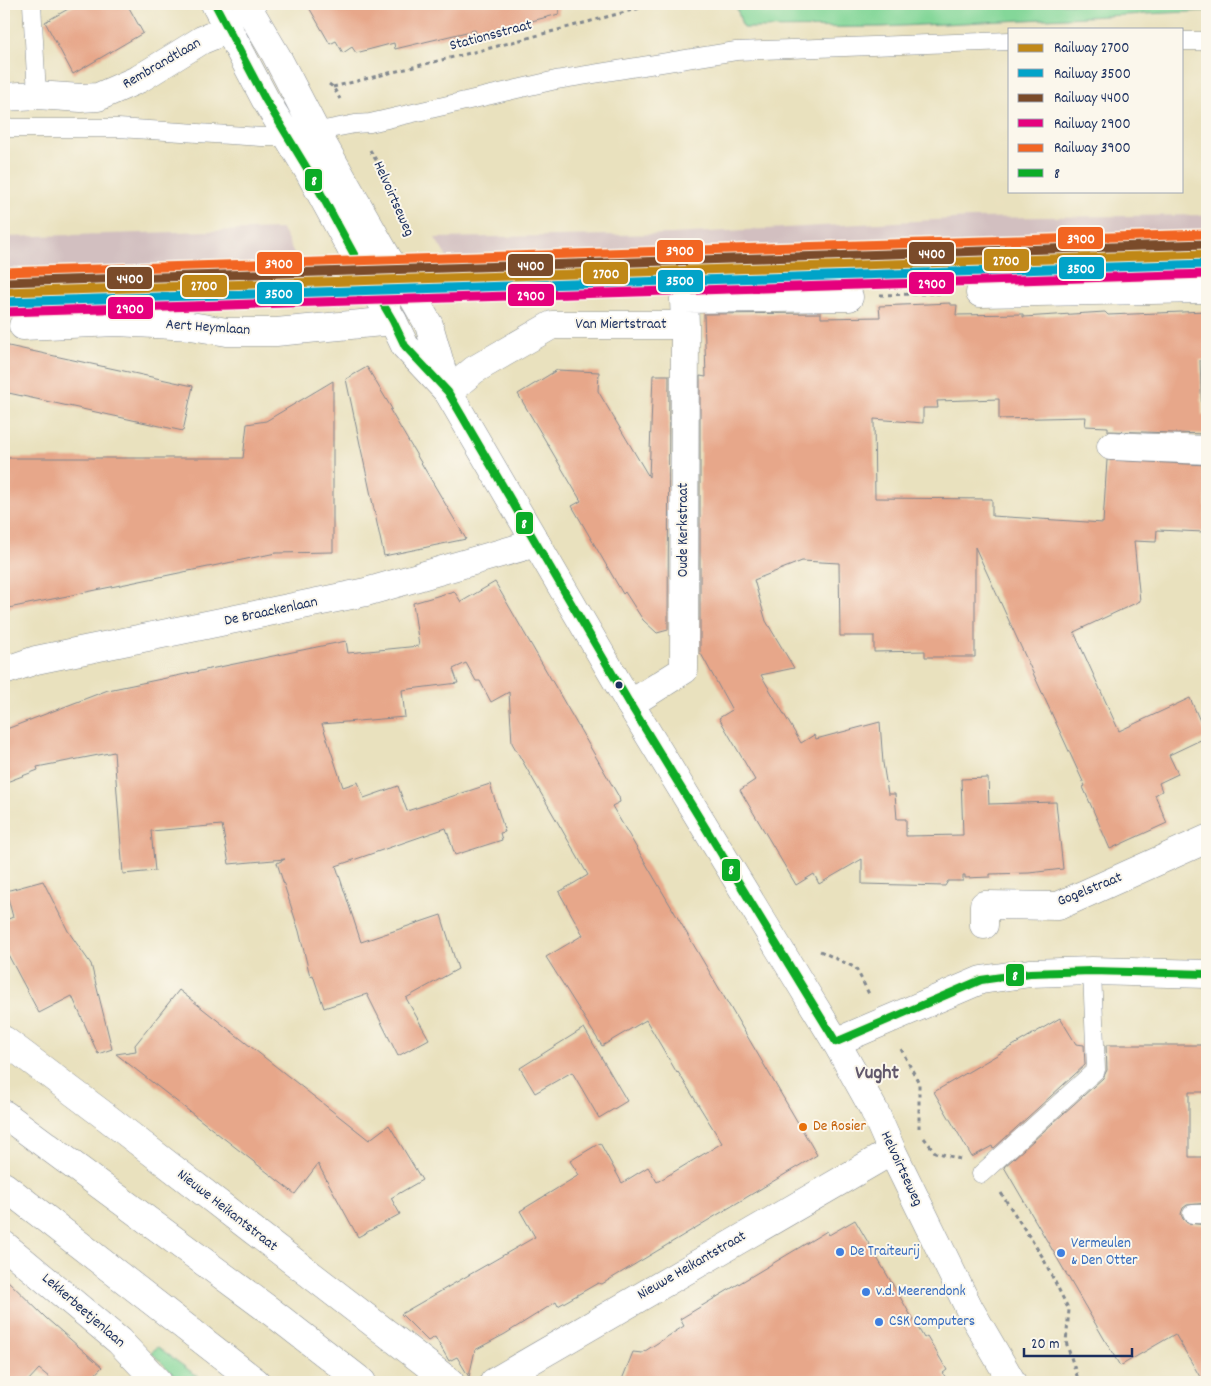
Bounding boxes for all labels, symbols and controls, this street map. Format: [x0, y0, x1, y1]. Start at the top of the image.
street label: Stationsstraat [447, 14, 535, 58]
legend [1008, 28, 1184, 192]
street label: Rembrandtlaan [119, 33, 205, 95]
text: Railway 2700 [1054, 38, 1130, 60]
text: Railway 3500 [1054, 64, 1131, 86]
text: Railway 4400 [1054, 88, 1130, 110]
text: Railway 2900 [1054, 114, 1131, 136]
text: Railway 3900 [1054, 138, 1131, 160]
street label: Helvoirtseweg [367, 158, 419, 240]
text: 8 [1054, 164, 1060, 186]
line badge: 8 [304, 168, 323, 192]
text: 8 [311, 172, 317, 192]
line badge: 3900 [1057, 226, 1104, 250]
text: 3900 [1067, 230, 1095, 250]
line badge: 3900 [656, 239, 704, 263]
line badge: 4400 [908, 241, 955, 265]
text: 3900 [666, 242, 694, 262]
text: 4400 [919, 245, 945, 265]
line badge: 2700 [983, 248, 1030, 272]
line badge: 3900 [256, 251, 303, 275]
text: 2700 [993, 252, 1019, 272]
line badge: 4400 [507, 253, 554, 277]
text: 3900 [265, 255, 293, 275]
line badge: 3500 [1058, 256, 1105, 280]
text: 4400 [518, 257, 544, 277]
text: 3500 [1067, 260, 1095, 280]
line badge: 2700 [582, 261, 629, 285]
text: 2700 [593, 265, 619, 285]
line badge: 4400 [106, 266, 153, 290]
line badge: 3500 [657, 269, 704, 293]
text: 4400 [117, 270, 143, 290]
line badge: 2900 [908, 271, 955, 295]
text: 3500 [666, 272, 694, 292]
line badge: 2700 [181, 274, 228, 298]
text: 2900 [918, 275, 946, 295]
text: 2700 [191, 277, 217, 297]
line badge: 3500 [256, 281, 303, 305]
line badge: 2900 [507, 283, 555, 307]
text: 3500 [265, 285, 293, 305]
text: 2900 [517, 287, 545, 307]
line badge: 2900 [107, 296, 154, 320]
text: 2900 [116, 300, 144, 320]
street label: Aert Heymlaan [165, 314, 251, 342]
street label: Van Miertstraat [576, 314, 667, 336]
street label: Oude Kerkstraat [673, 482, 695, 577]
line badge: 8 [515, 511, 534, 535]
text: 8 [521, 515, 527, 535]
street label: De Braackenlaan [222, 591, 320, 633]
unlabelled marker [614, 680, 624, 690]
line badge: 8 [721, 858, 741, 882]
text: 8 [728, 861, 734, 881]
street label: Gogelstraat [1054, 867, 1126, 913]
line badge: 8 [1005, 963, 1025, 987]
text: 8 [1012, 967, 1018, 987]
district label: Vught [855, 1060, 899, 1088]
place label: De Rosier [813, 1116, 866, 1138]
marker: De Rosier [797, 1121, 809, 1133]
street label: Helvoirtseweg [874, 1128, 928, 1210]
street label: Nieuwe Heikantstraat [172, 1165, 282, 1258]
street label: Nieuwe Heikantstraat [633, 1226, 751, 1306]
place label: Vermeulen & Den Otter [1071, 1233, 1138, 1272]
place label: De Traiteurij [850, 1241, 920, 1263]
marker: De Traiteurij [834, 1246, 846, 1258]
marker: Vermeulen & Den Otter [1055, 1247, 1067, 1259]
street label: Lekkerbeetjenlaan [36, 1268, 130, 1354]
place label: v.d. Meerendonk [876, 1281, 966, 1303]
marker: v.d. Meerendonk [860, 1286, 872, 1298]
place label: CSK Computers [889, 1311, 975, 1333]
marker: CSK Computers [873, 1316, 885, 1328]
scale bar [1024, 1326, 1131, 1358]
text: 20 m [1031, 1334, 1059, 1356]

